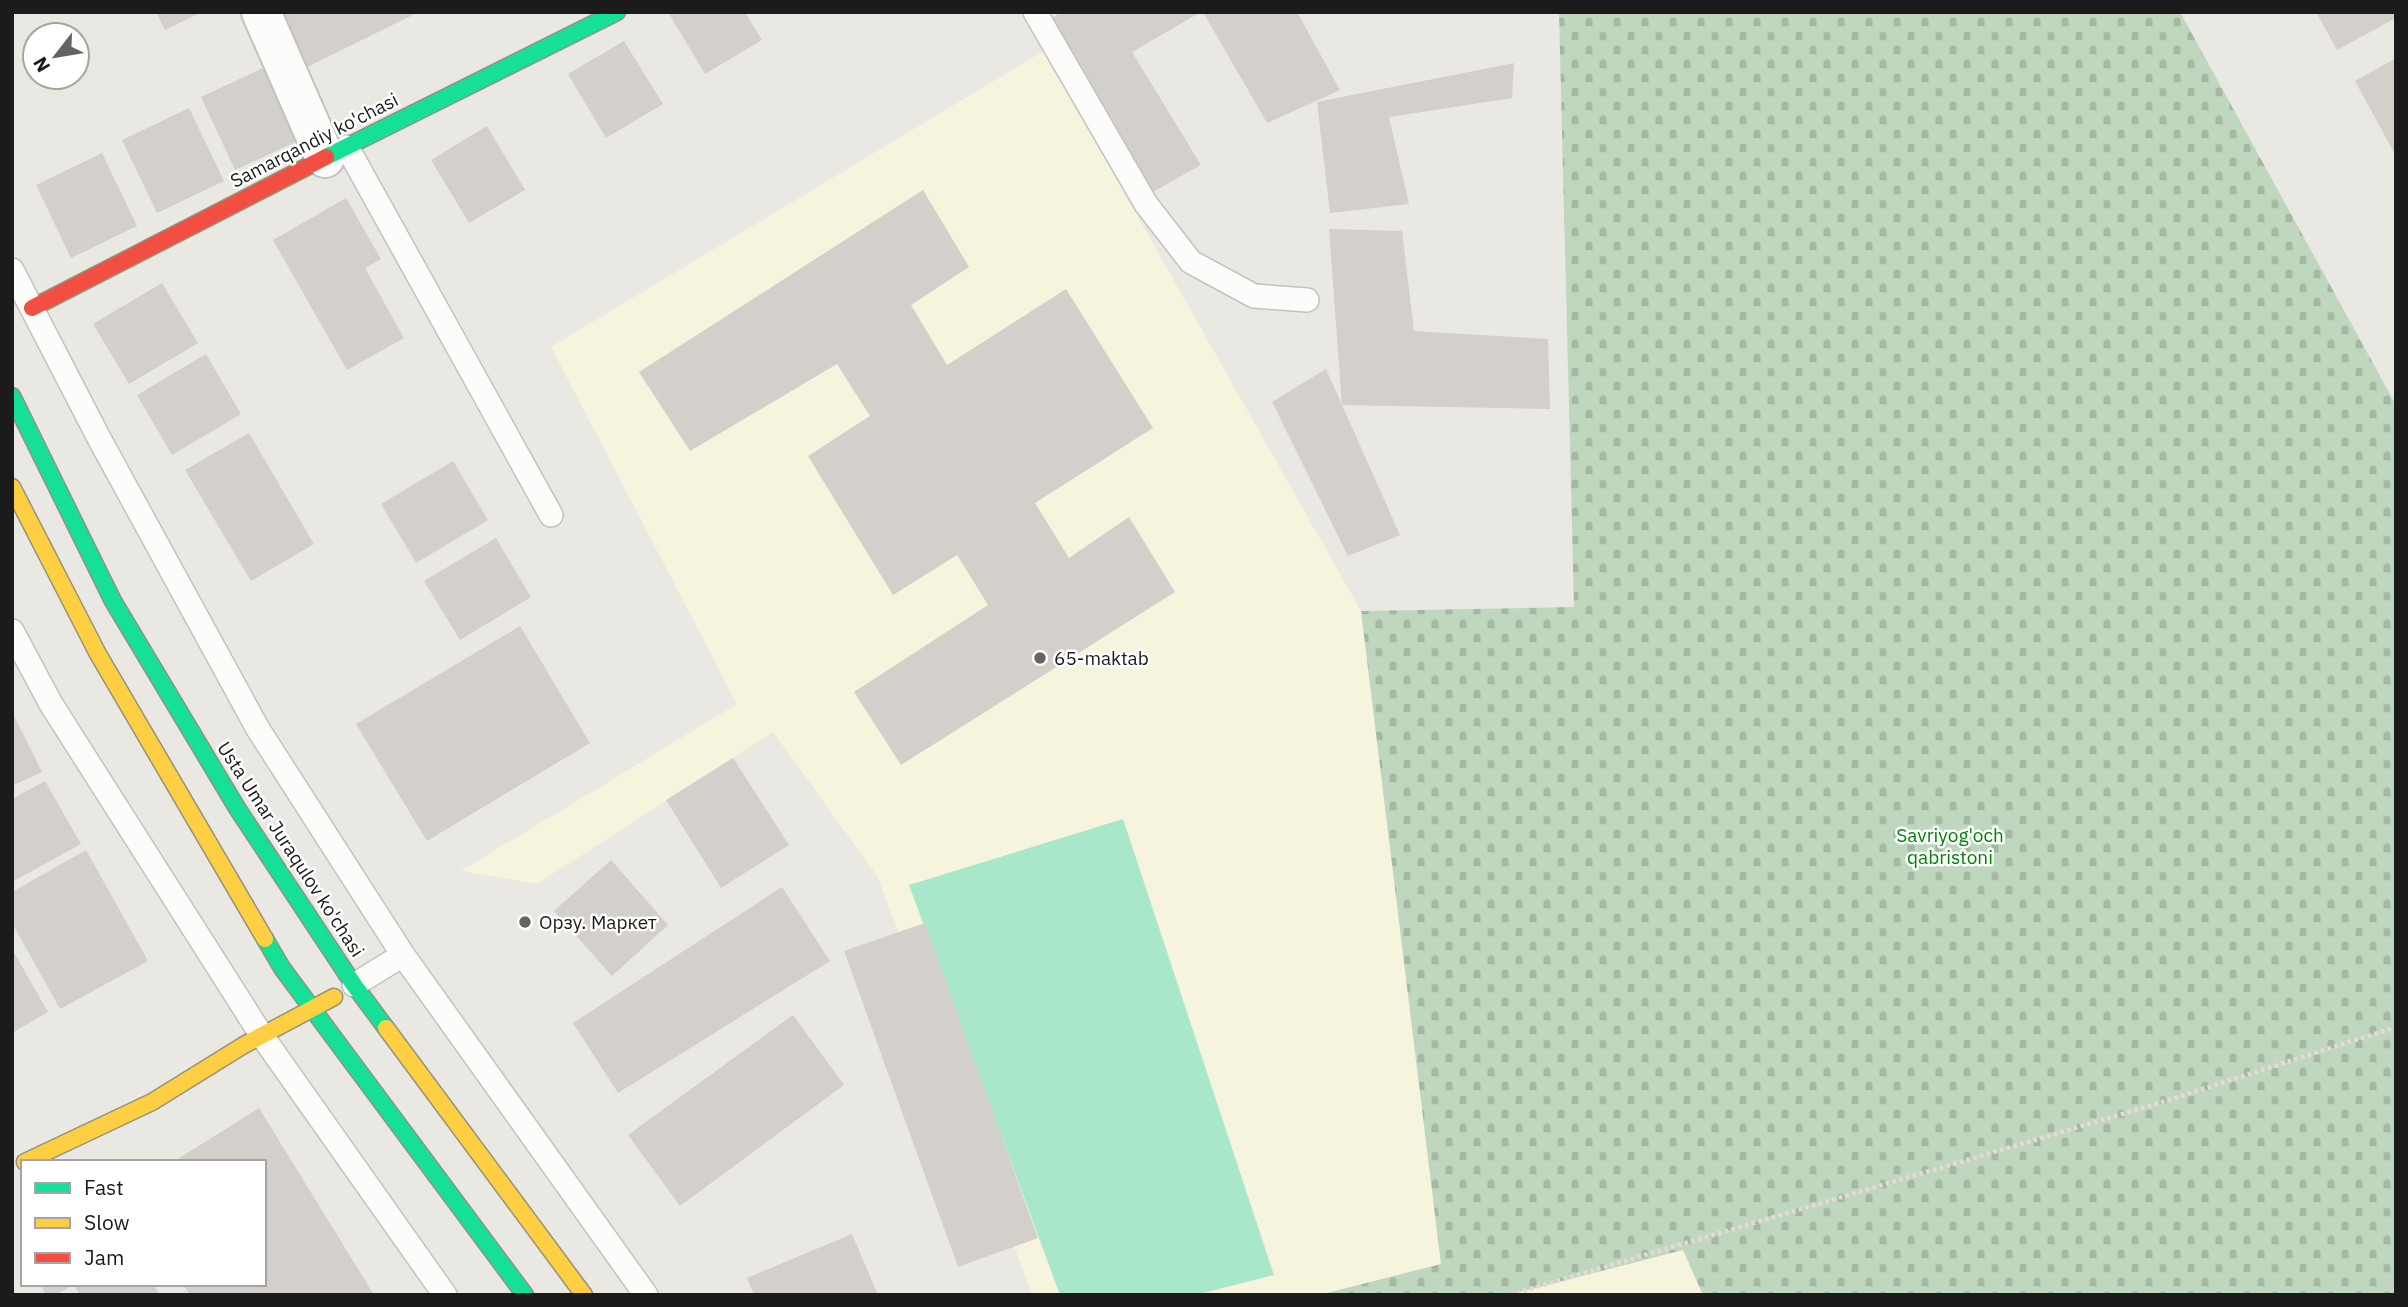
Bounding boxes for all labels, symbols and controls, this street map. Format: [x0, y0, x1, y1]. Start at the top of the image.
north arrow [21, 21, 91, 91]
text: N [28, 53, 55, 77]
street label: Samarqandiy ko'chasi [226, 87, 402, 193]
place label: 65-maktab [1054, 646, 1149, 670]
marker: 65-maktab [1032, 650, 1048, 666]
street label: Usta Umar Juraqulov ko'chasi [212, 737, 370, 961]
park label: Savriyog'och qabristoni [1896, 823, 2004, 869]
place label: Орзу. Маркет [539, 910, 657, 934]
marker: Орзу. Маркет [517, 914, 533, 930]
legend [21, 1160, 266, 1286]
text: Fast [84, 1173, 124, 1201]
text: Slow [84, 1208, 130, 1236]
text: Jam [84, 1243, 124, 1271]

